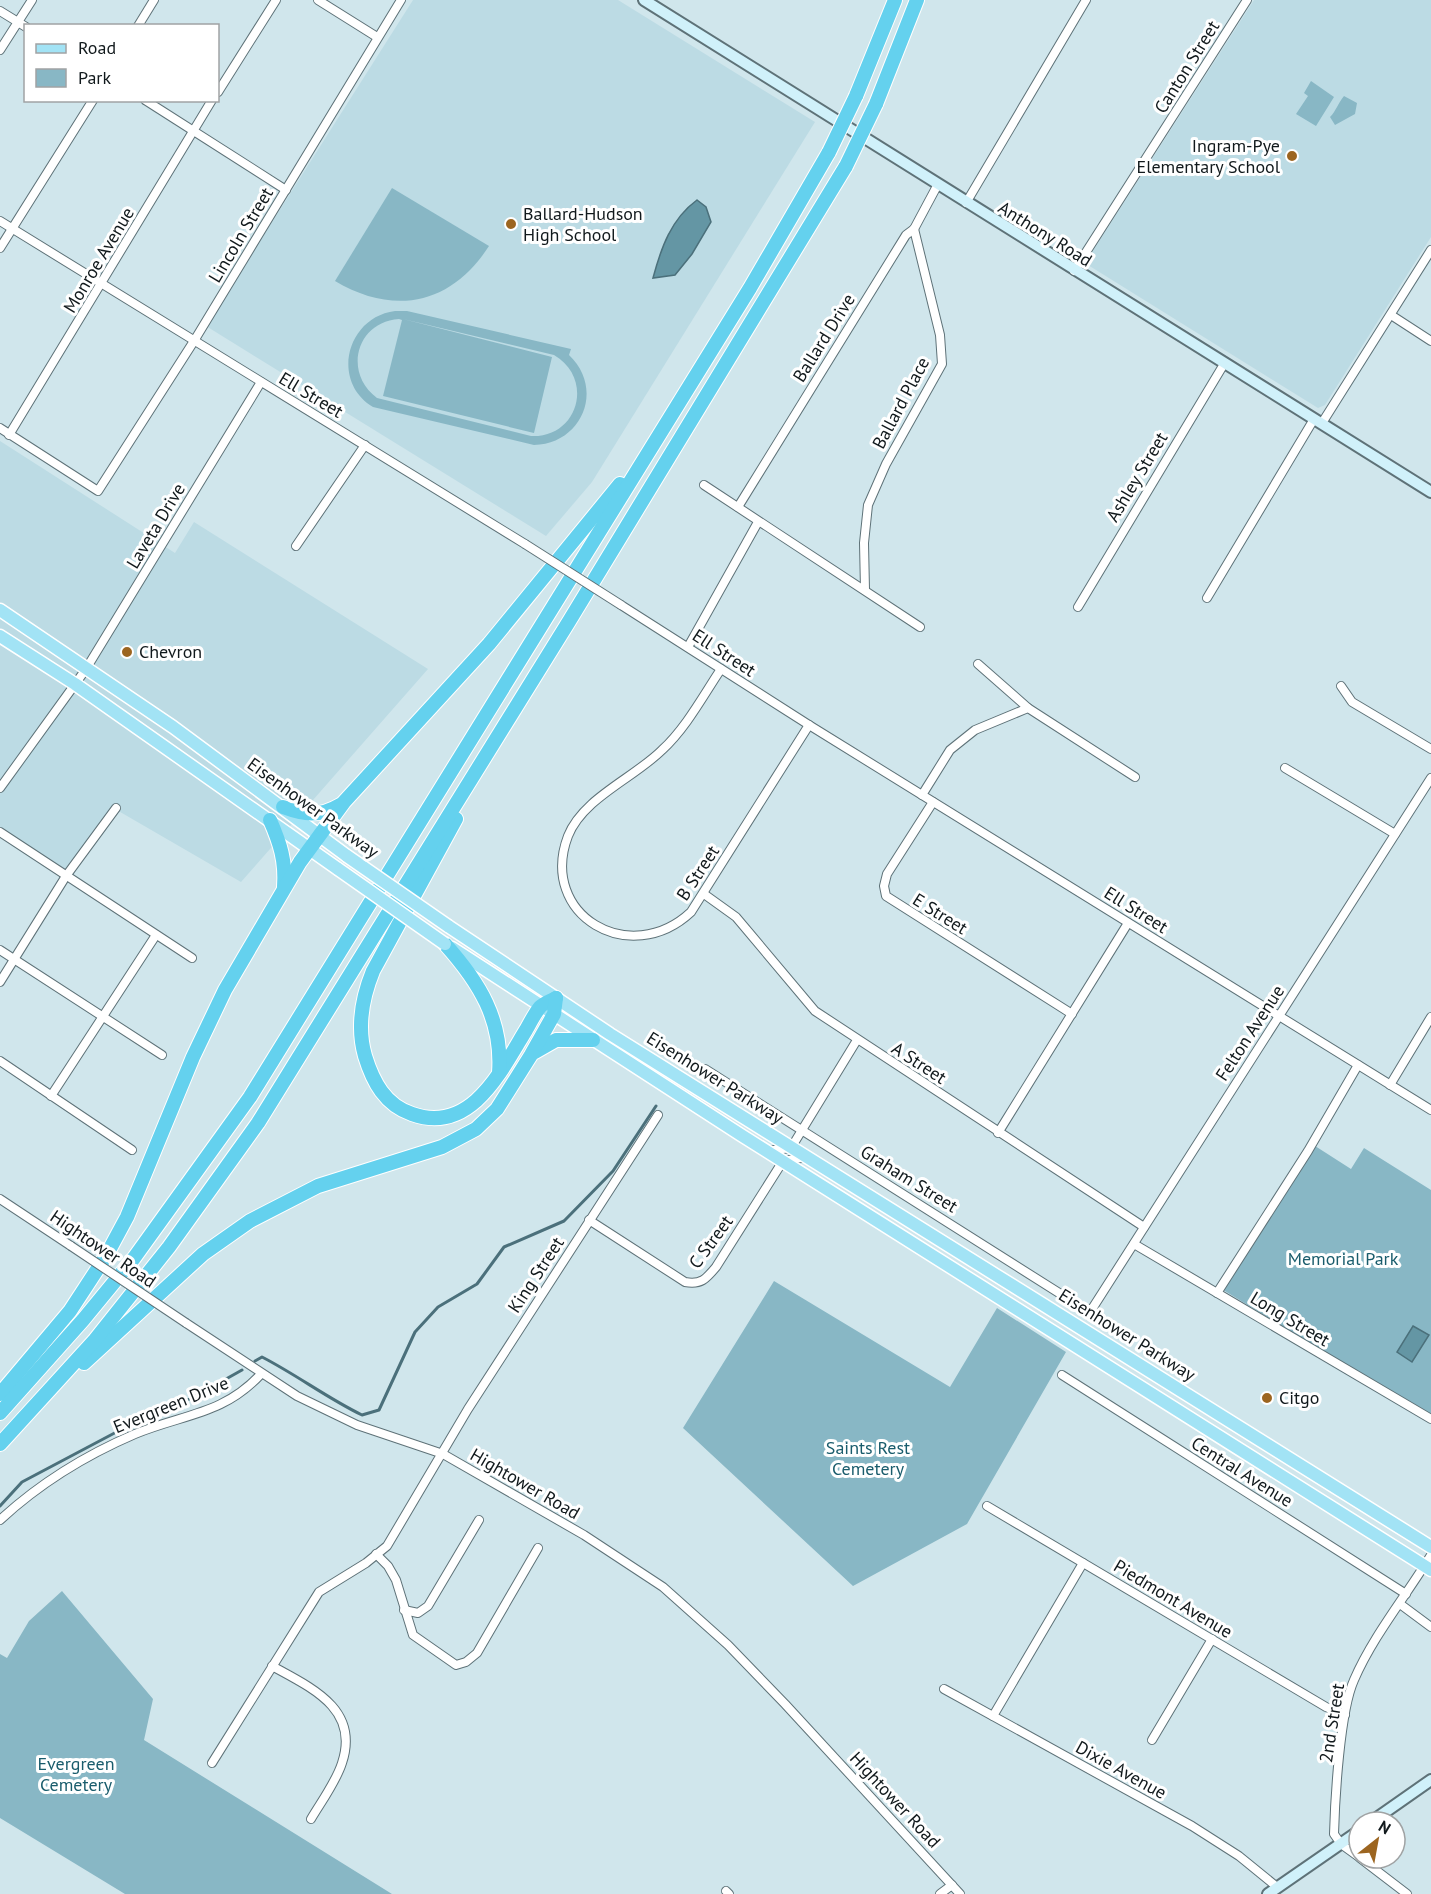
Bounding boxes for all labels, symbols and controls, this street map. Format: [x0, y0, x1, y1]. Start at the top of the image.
street label: Canton Street [1149, 16, 1224, 117]
legend [24, 24, 219, 102]
text: Road [78, 36, 116, 59]
text: Park [78, 66, 111, 89]
place label: Ingram-Pye Elementary School [1137, 134, 1281, 178]
marker: Ingram-Pye Elementary School [1285, 149, 1299, 163]
street label: Lincoln Street [203, 183, 278, 287]
street label: Anthony Road [994, 196, 1097, 272]
place label: Ballard-Hudson High School [523, 202, 643, 246]
street label: Monroe Avenue [58, 203, 139, 317]
marker: Ballard-Hudson High School [504, 217, 518, 231]
street label: Ballard Drive [787, 289, 860, 386]
street label: Ballard Place [867, 353, 934, 453]
street label: Ell Street [275, 366, 348, 423]
street label: Ashley Street [1101, 428, 1172, 526]
street label: Laveta Drive [121, 479, 190, 573]
street label: Ell Street [688, 624, 760, 682]
place label: Chevron [139, 640, 202, 663]
marker: Chevron [120, 645, 134, 659]
street label: Eisenhower Parkway [243, 752, 384, 863]
street label: B Street [671, 841, 724, 905]
street label: Ell Street [1100, 881, 1172, 938]
street label: E Street [909, 888, 972, 939]
street label: Felton Avenue [1210, 981, 1289, 1085]
street label: Eisenhower Parkway [643, 1026, 788, 1129]
street label: A Street [888, 1036, 951, 1089]
street label: Graham Street [856, 1140, 962, 1218]
street label: Hightower Road [46, 1205, 161, 1293]
street label: C Street [684, 1211, 738, 1273]
street label: King Street [502, 1232, 569, 1317]
park label: Memorial Park [1288, 1247, 1399, 1270]
street label: Eisenhower Parkway [1055, 1283, 1200, 1386]
street label: Long Street [1247, 1286, 1334, 1351]
street label: Evergreen Drive [110, 1371, 232, 1438]
place label: Citgo [1279, 1386, 1319, 1409]
marker: Citgo [1260, 1391, 1274, 1405]
street label: Central Avenue [1187, 1431, 1297, 1512]
park label: Saints Rest Cemetery [826, 1436, 910, 1480]
street label: Hightower Road [466, 1443, 584, 1524]
street label: Piedmont Avenue [1110, 1554, 1237, 1643]
street label: 2nd Street [1314, 1682, 1349, 1764]
street label: Dixie Avenue [1072, 1735, 1171, 1804]
street label: Hightower Road [845, 1747, 946, 1852]
park label: Evergreen Cemetery [37, 1752, 115, 1796]
north arrow [1347, 1810, 1407, 1870]
text: N [1375, 1816, 1394, 1838]

